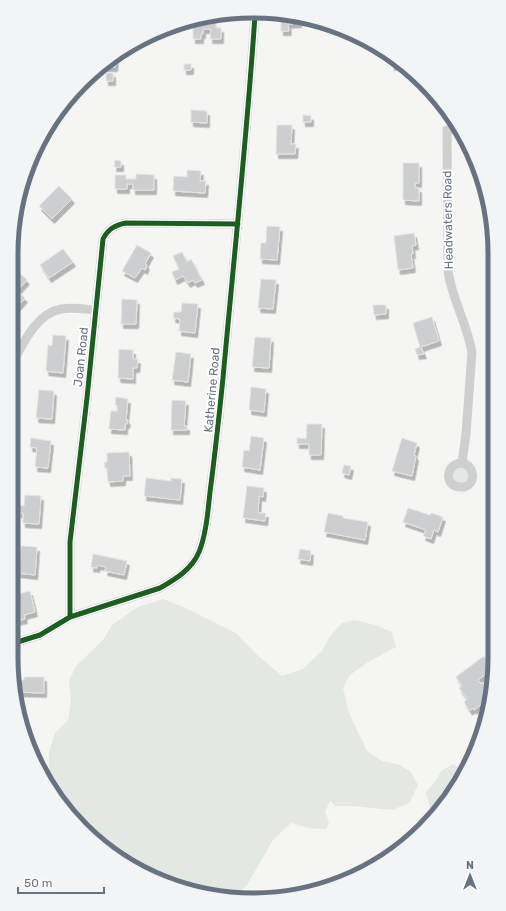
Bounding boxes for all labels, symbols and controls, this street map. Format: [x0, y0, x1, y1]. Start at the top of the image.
street label: Headwaters Road [440, 171, 456, 269]
street label: Joan Road [71, 327, 91, 387]
street label: Katherine Road [201, 347, 223, 433]
north arrow [450, 855, 490, 895]
text: N [466, 859, 474, 872]
scale bar [18, 869, 104, 895]
text: 50 m [24, 876, 52, 890]

